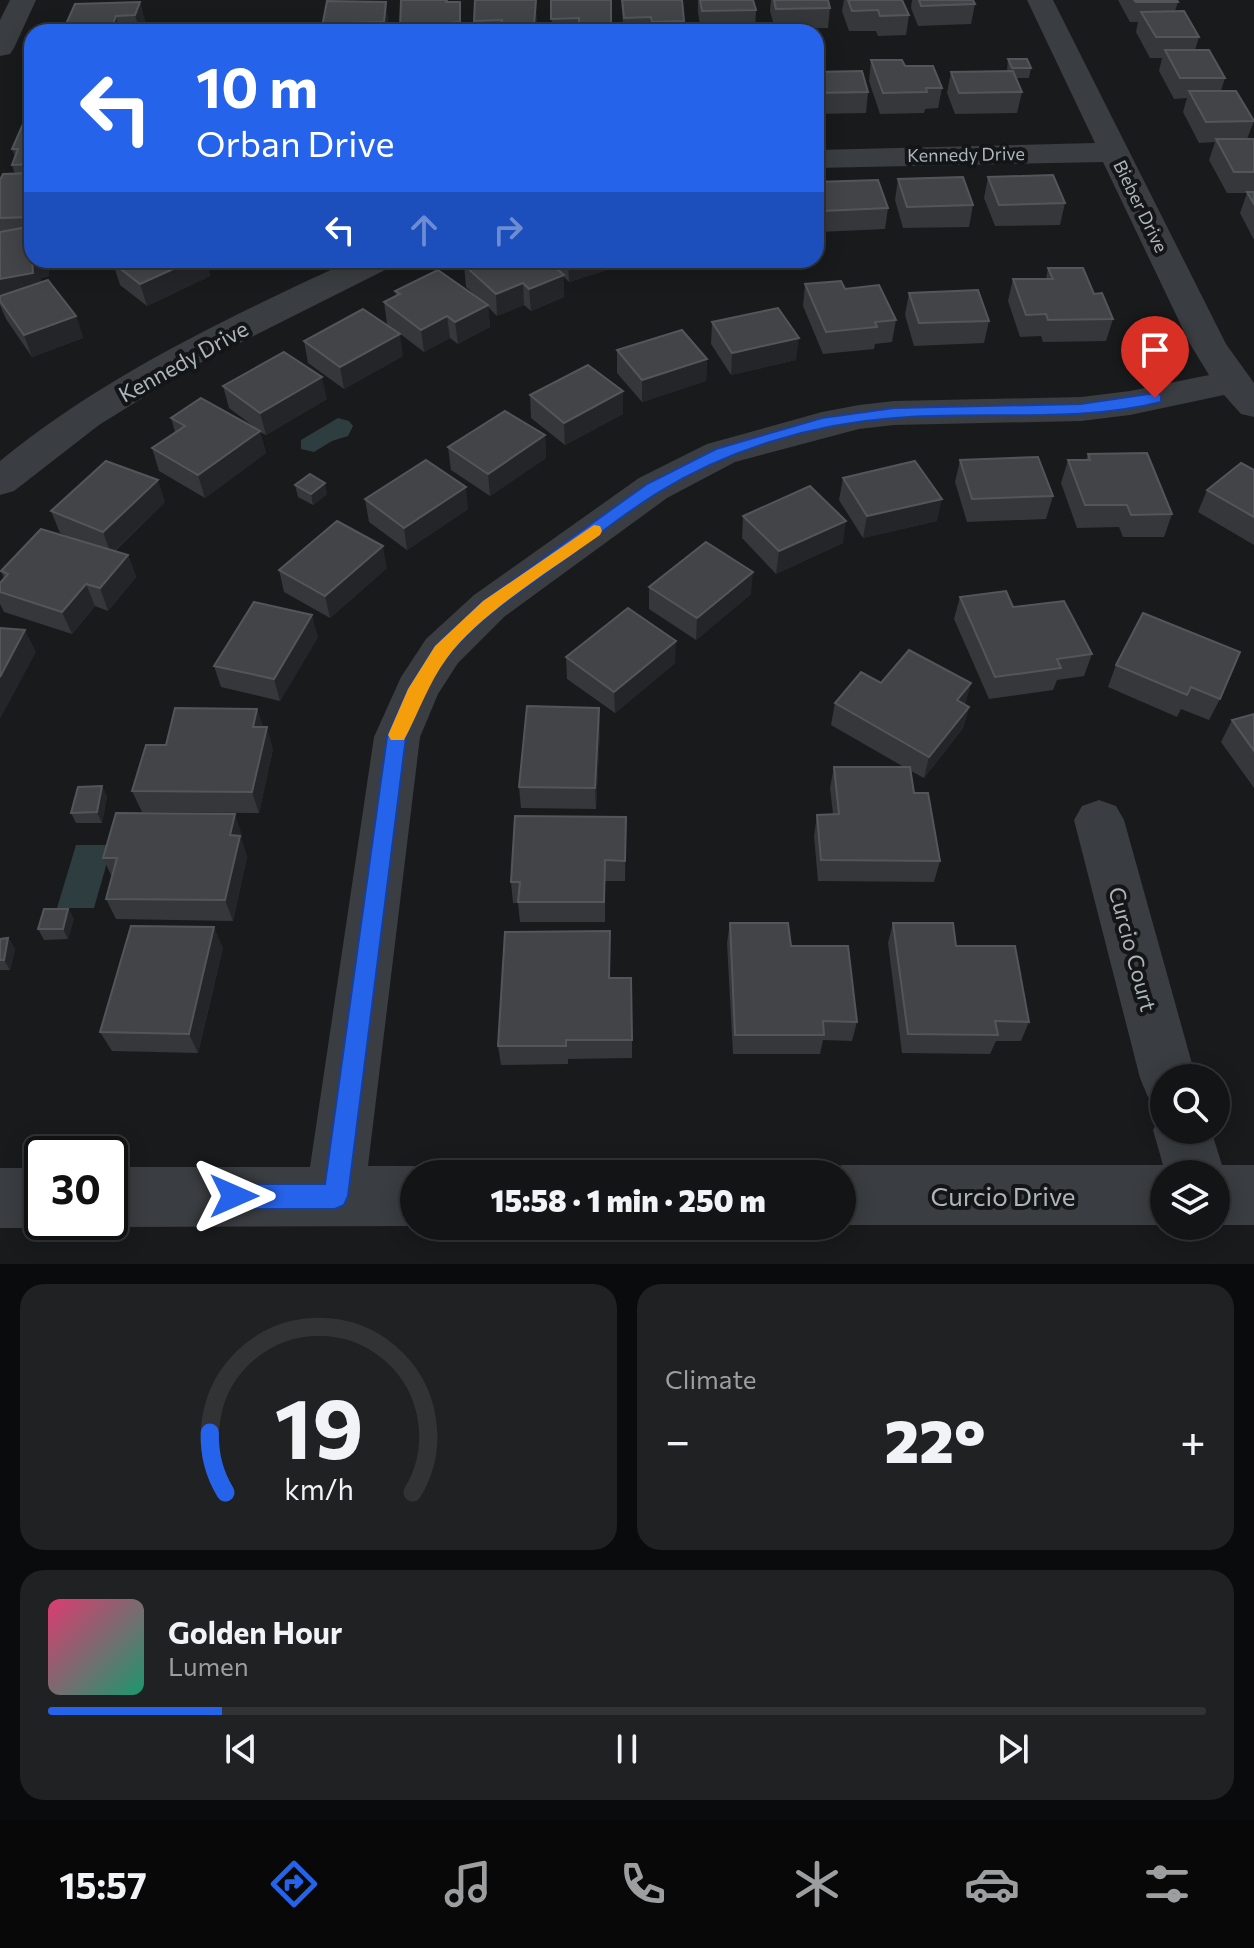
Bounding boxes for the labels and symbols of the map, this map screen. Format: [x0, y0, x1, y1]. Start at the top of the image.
street label: Kennedy Drive [907, 142, 1025, 166]
street label: Bieber Drive [1109, 156, 1173, 256]
street label: Kennedy Drive [114, 314, 252, 408]
pin [1121, 316, 1189, 398]
street label: Curcio Court [1103, 884, 1163, 1014]
speed limit sign: 30 [24, 1136, 128, 1240]
position arrow [192, 1154, 276, 1238]
street label: Curcio Drive [930, 1180, 1076, 1211]

